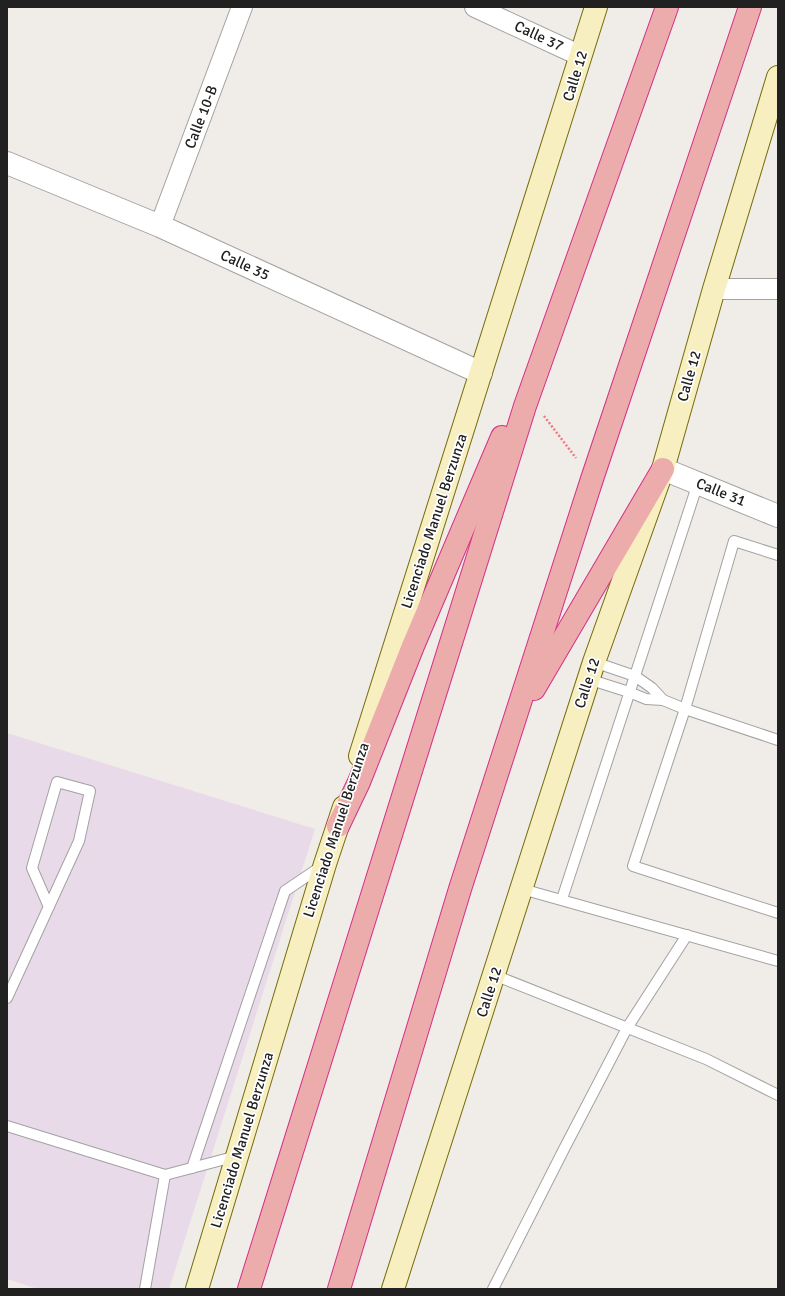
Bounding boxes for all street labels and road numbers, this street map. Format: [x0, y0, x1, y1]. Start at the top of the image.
street label: Calle 37 [512, 17, 566, 55]
street label: Calle 12 [559, 48, 591, 104]
street label: Calle 10-B [181, 83, 221, 151]
street label: Calle 35 [218, 246, 272, 284]
street label: Calle 12 [673, 348, 705, 404]
street label: Licenciado Manuel Berzunza [397, 431, 471, 611]
street label: Calle 31 [693, 474, 749, 510]
street label: Calle 12 [570, 655, 604, 711]
street label: Licenciado Manuel Berzunza [299, 740, 373, 920]
street label: Calle 12 [472, 964, 506, 1020]
street label: Licenciado Manuel Berzunza [207, 1050, 277, 1230]

